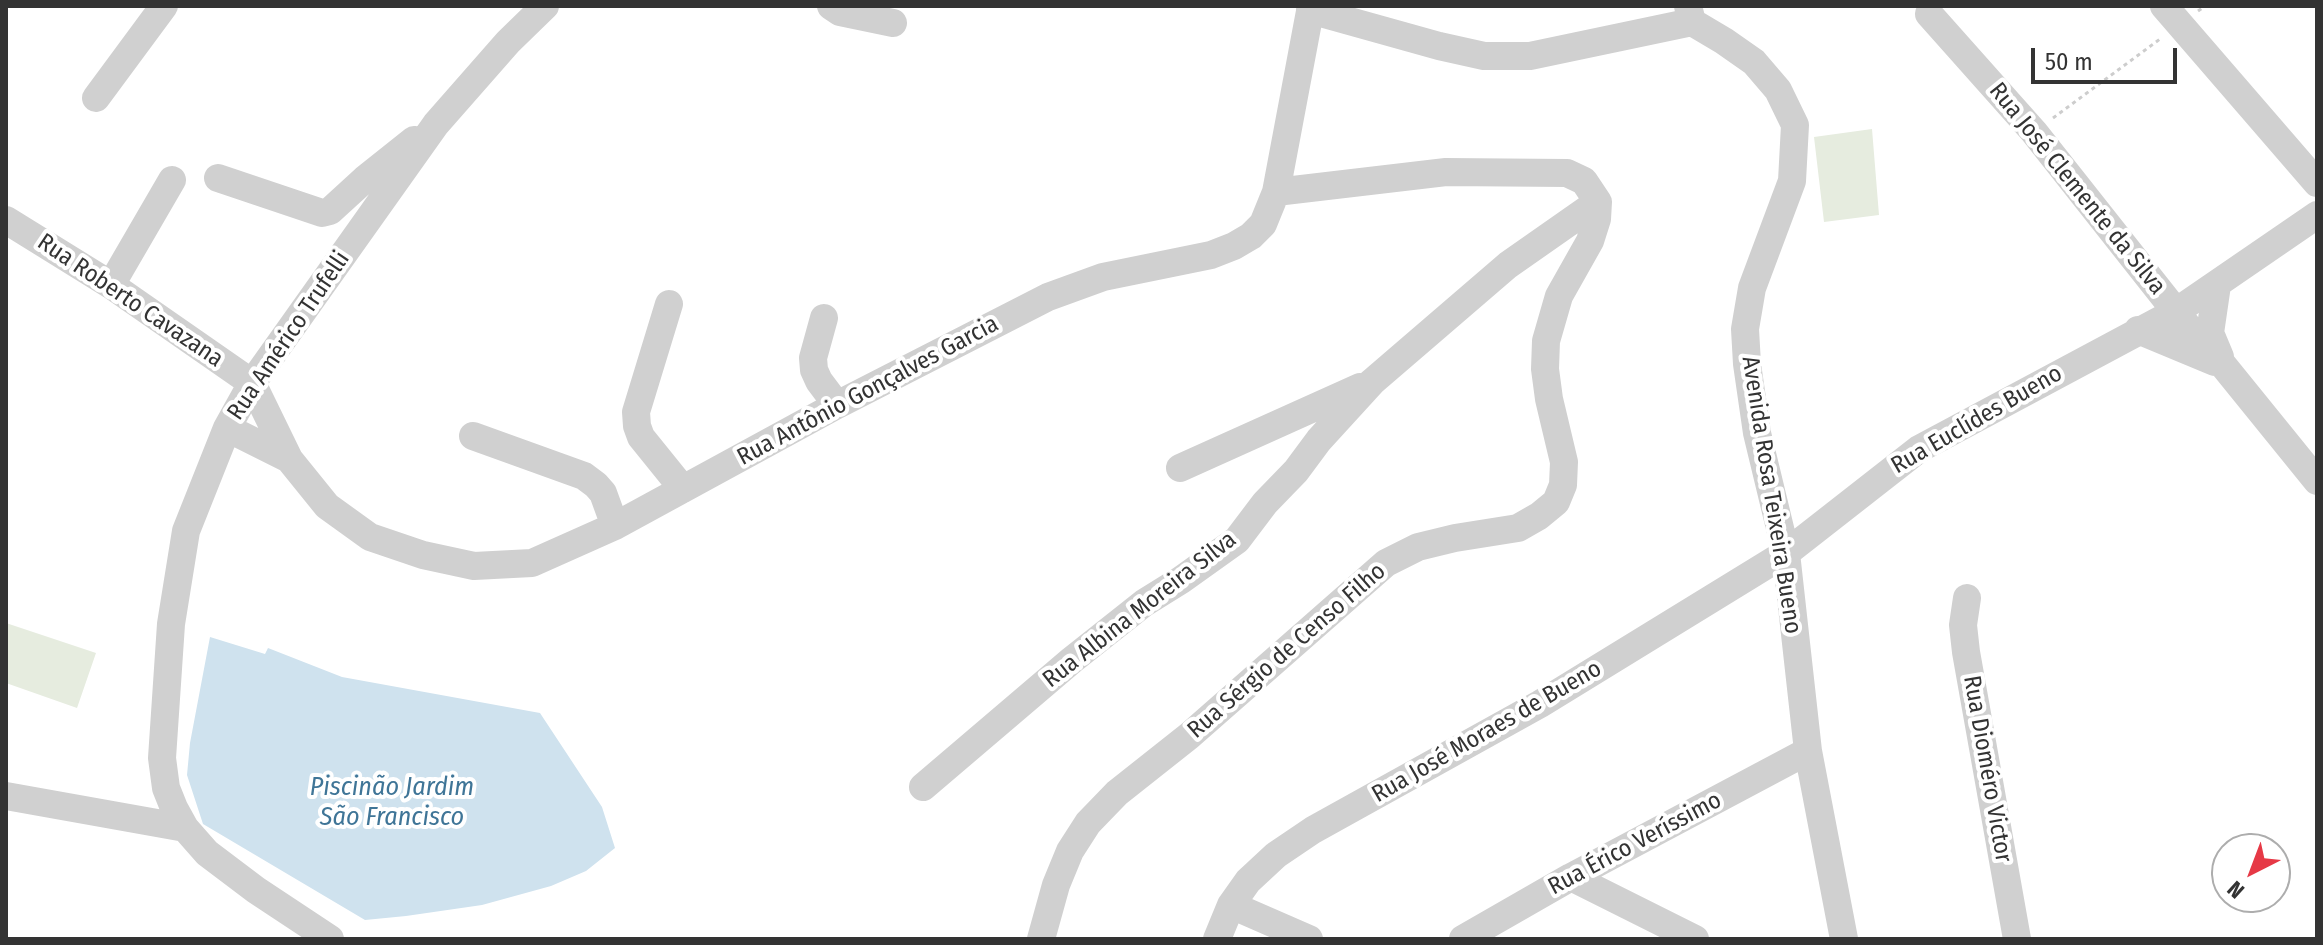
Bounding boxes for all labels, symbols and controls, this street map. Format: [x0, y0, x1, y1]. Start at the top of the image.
scale bar [2035, 32, 2181, 82]
text: 50 m [2045, 48, 2093, 76]
street label: Rua José Clemente da Silva [1983, 77, 2171, 301]
street label: Rua Roberto Cavazana [32, 228, 228, 374]
street label: Rua Américo Trufelli [222, 246, 356, 426]
street label: Rua Antônio Gonçalves Garcia [732, 310, 1004, 472]
street label: Avenida Rosa Teixeira Bueno [1735, 354, 1807, 636]
street label: Rua Euclídes Bueno [1886, 359, 2068, 481]
street label: Rua Albina Moreira Silva [1038, 526, 1242, 694]
street label: Rua Sérgio de Censo Filho [1182, 557, 1392, 745]
street label: Rua José Moraes de Bueno [1367, 655, 1607, 809]
street label: Rua Dioméro Victor [1956, 673, 2018, 865]
water label: Piscinão Jardim São Francisco [310, 772, 474, 834]
street label: Rua Érico Veríssimo [1544, 786, 1726, 902]
north arrow [2211, 833, 2291, 913]
text: N [2222, 875, 2250, 904]

